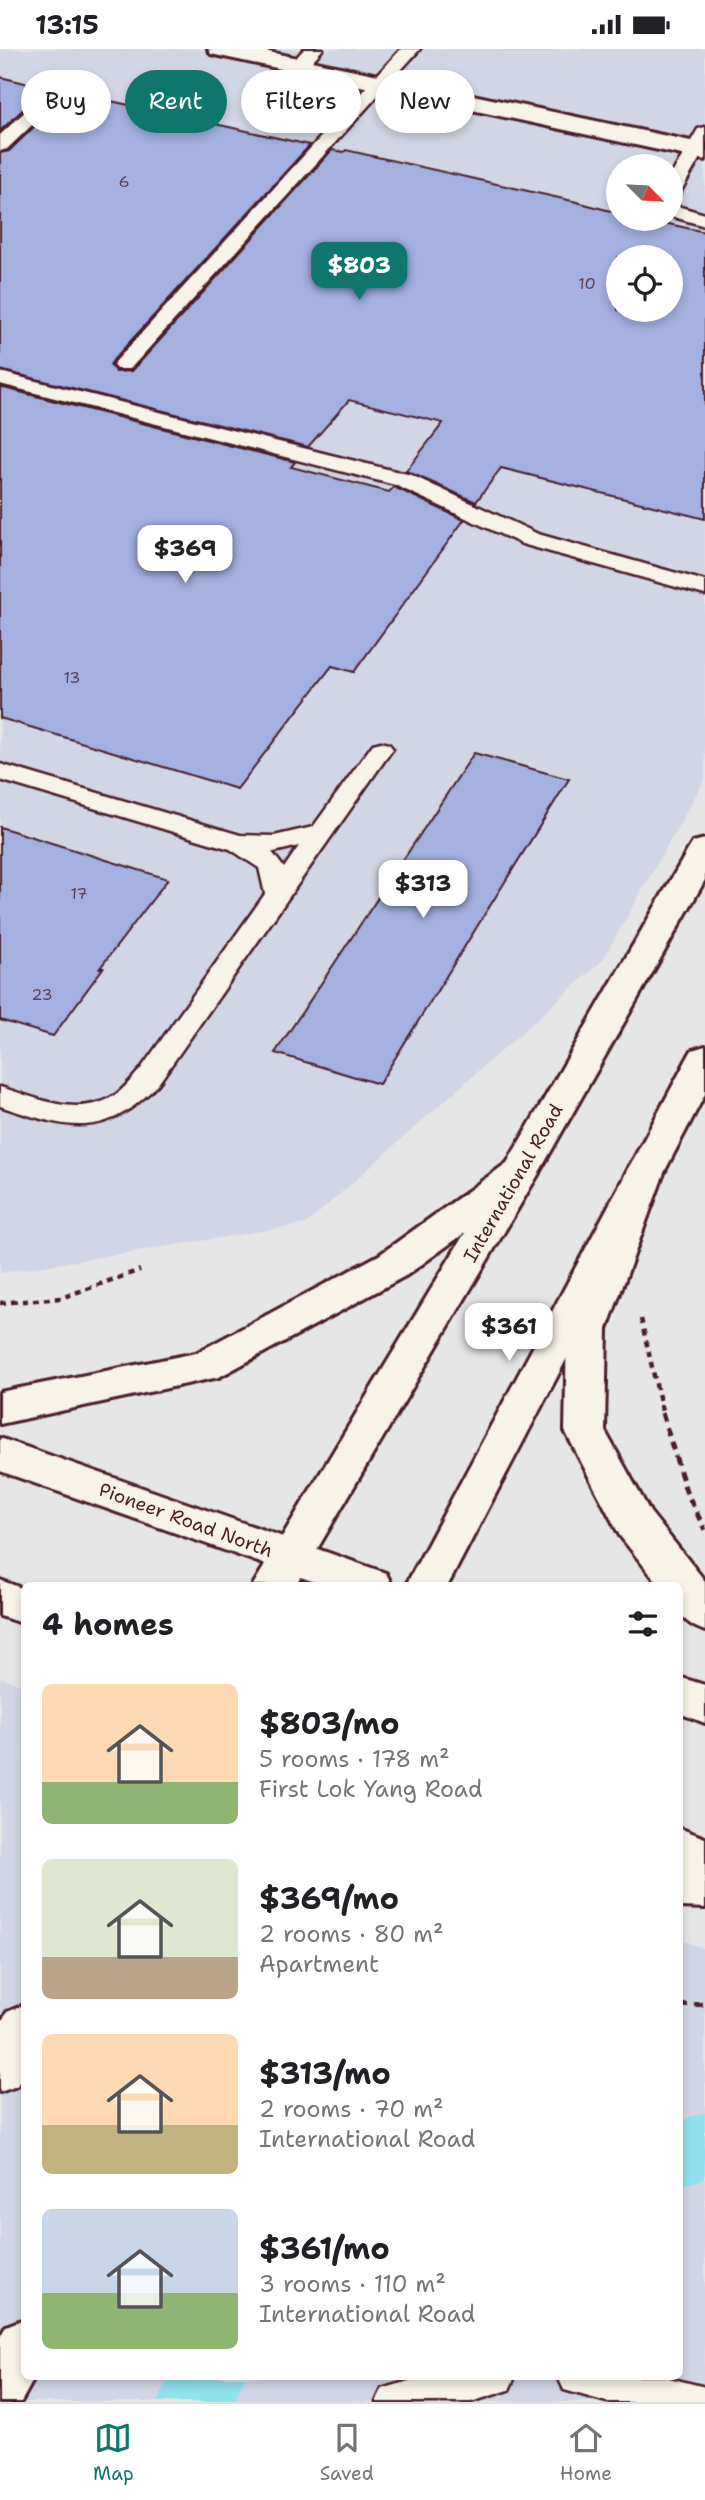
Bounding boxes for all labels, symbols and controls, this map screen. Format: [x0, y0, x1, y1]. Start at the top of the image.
text: 13:15 [35, 7, 99, 42]
chip: Buy [21, 70, 111, 133]
chip: Rent [125, 70, 227, 133]
chip: Filters [241, 70, 361, 133]
chip: New [375, 70, 475, 133]
north arrow [606, 154, 682, 231]
map controls [606, 154, 683, 322]
house number: 6 [118, 171, 130, 192]
pin: $803 [318, 243, 400, 302]
button: locate [606, 245, 683, 322]
text: $803 [327, 250, 391, 280]
house number: 10 [578, 273, 596, 294]
pin: $369 [144, 525, 226, 585]
text: $369 [153, 533, 217, 563]
house number: 13 [63, 667, 81, 688]
pin: $313 [382, 861, 464, 920]
text: $313 [395, 868, 451, 898]
house number: 17 [70, 883, 88, 904]
house number: 23 [31, 984, 53, 1005]
street label: International Road [457, 1099, 569, 1267]
pin: $361 [468, 1303, 550, 1363]
text: $361 [481, 1311, 537, 1341]
street label: Pioneer Road North [96, 1477, 276, 1563]
text: 4 homes [42, 1604, 174, 1645]
icon: filters [624, 1605, 662, 1643]
text: $803/mo [259, 1703, 399, 1744]
icon: home [98, 1712, 182, 1796]
text: 5 rooms · 178 m² [259, 1744, 450, 1774]
text: First Lok Yang Road [259, 1774, 483, 1804]
text: $369/mo [259, 1878, 399, 1919]
icon: home [98, 1887, 182, 1971]
text: 2 rooms · 80 m² [259, 1919, 444, 1949]
text: Apartment [259, 1949, 379, 1979]
text: $313/mo [259, 2053, 391, 2094]
icon: home [98, 2062, 182, 2146]
text: 2 rooms · 70 m² [259, 2094, 444, 2124]
text: International Road [259, 2124, 475, 2154]
text: $361/mo [259, 2228, 390, 2269]
icon: home [98, 2237, 182, 2321]
text: 3 rooms · 110 m² [259, 2269, 446, 2299]
text: International Road [259, 2299, 475, 2329]
tab: Map [93, 2419, 134, 2486]
tab: Saved [320, 2419, 374, 2486]
tab: Home [560, 2419, 612, 2486]

